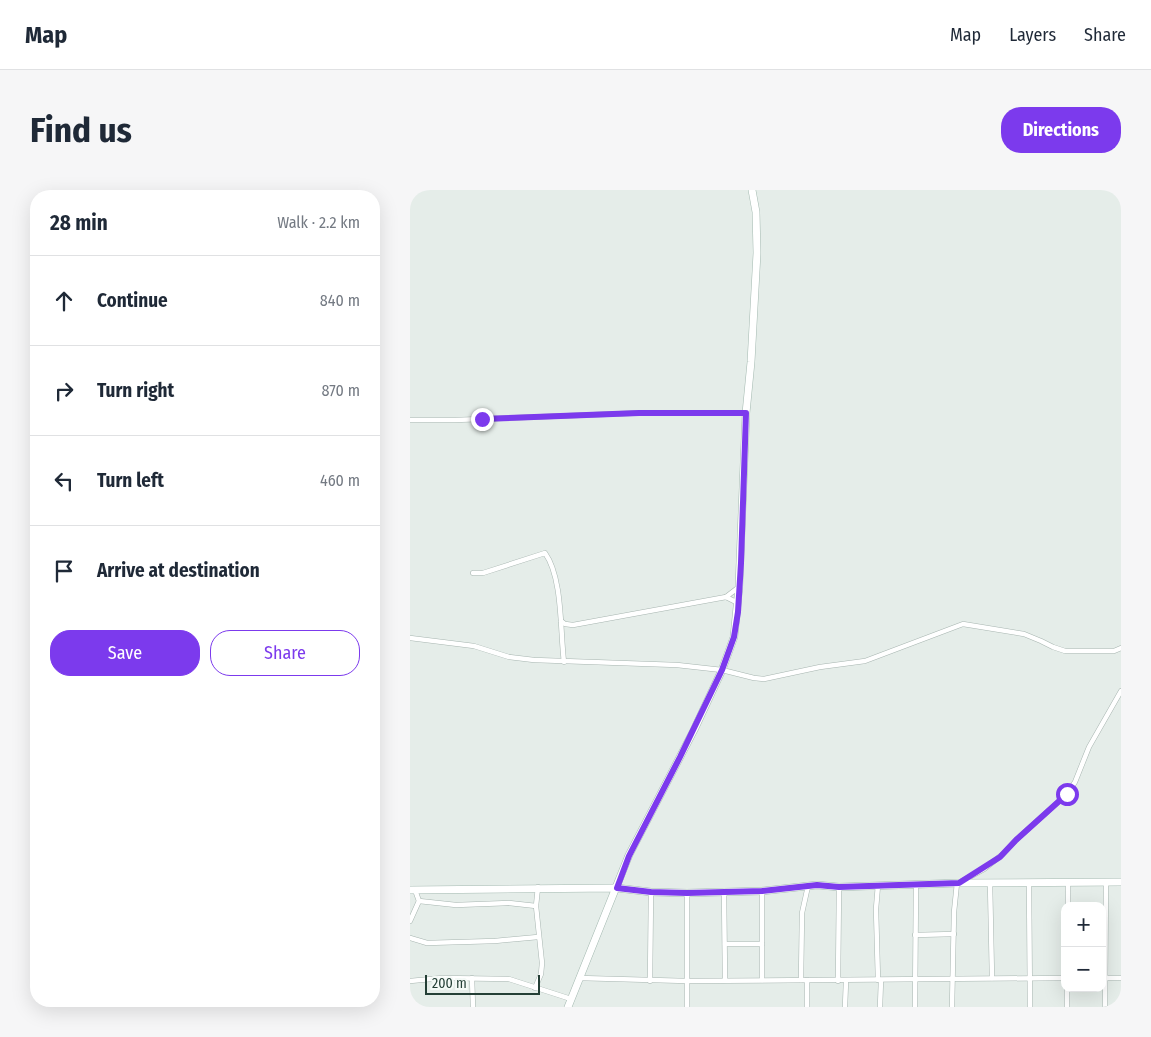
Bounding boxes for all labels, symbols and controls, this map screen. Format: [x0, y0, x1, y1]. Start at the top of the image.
text: Map [25, 21, 67, 49]
text: Map [950, 24, 981, 46]
text: Layers [1009, 24, 1056, 46]
text: Share [1084, 24, 1126, 46]
button: Directions [1001, 107, 1121, 153]
text: Find us [30, 109, 132, 151]
text: 28 min [50, 210, 108, 236]
text: Walk · 2.2 km [277, 213, 360, 232]
icon: ahead [50, 287, 78, 315]
text: Continue [97, 289, 168, 312]
text: 840 m [320, 291, 360, 310]
icon: right [50, 377, 78, 405]
text: Turn right [97, 379, 174, 402]
text: 870 m [322, 381, 360, 400]
route end [471, 408, 494, 431]
icon: left [50, 467, 78, 495]
text: Turn left [97, 469, 164, 492]
text: 460 m [320, 471, 360, 490]
icon: arrive [50, 557, 78, 585]
text: Arrive at destination [97, 559, 260, 582]
button: Save [50, 630, 200, 676]
button: Share [210, 630, 360, 676]
route start [1056, 783, 1079, 806]
map controls [1061, 902, 1106, 992]
button: + [1061, 902, 1106, 947]
button: − [1061, 947, 1106, 992]
scale bar [425, 972, 540, 995]
text: 200 m [432, 975, 467, 992]

